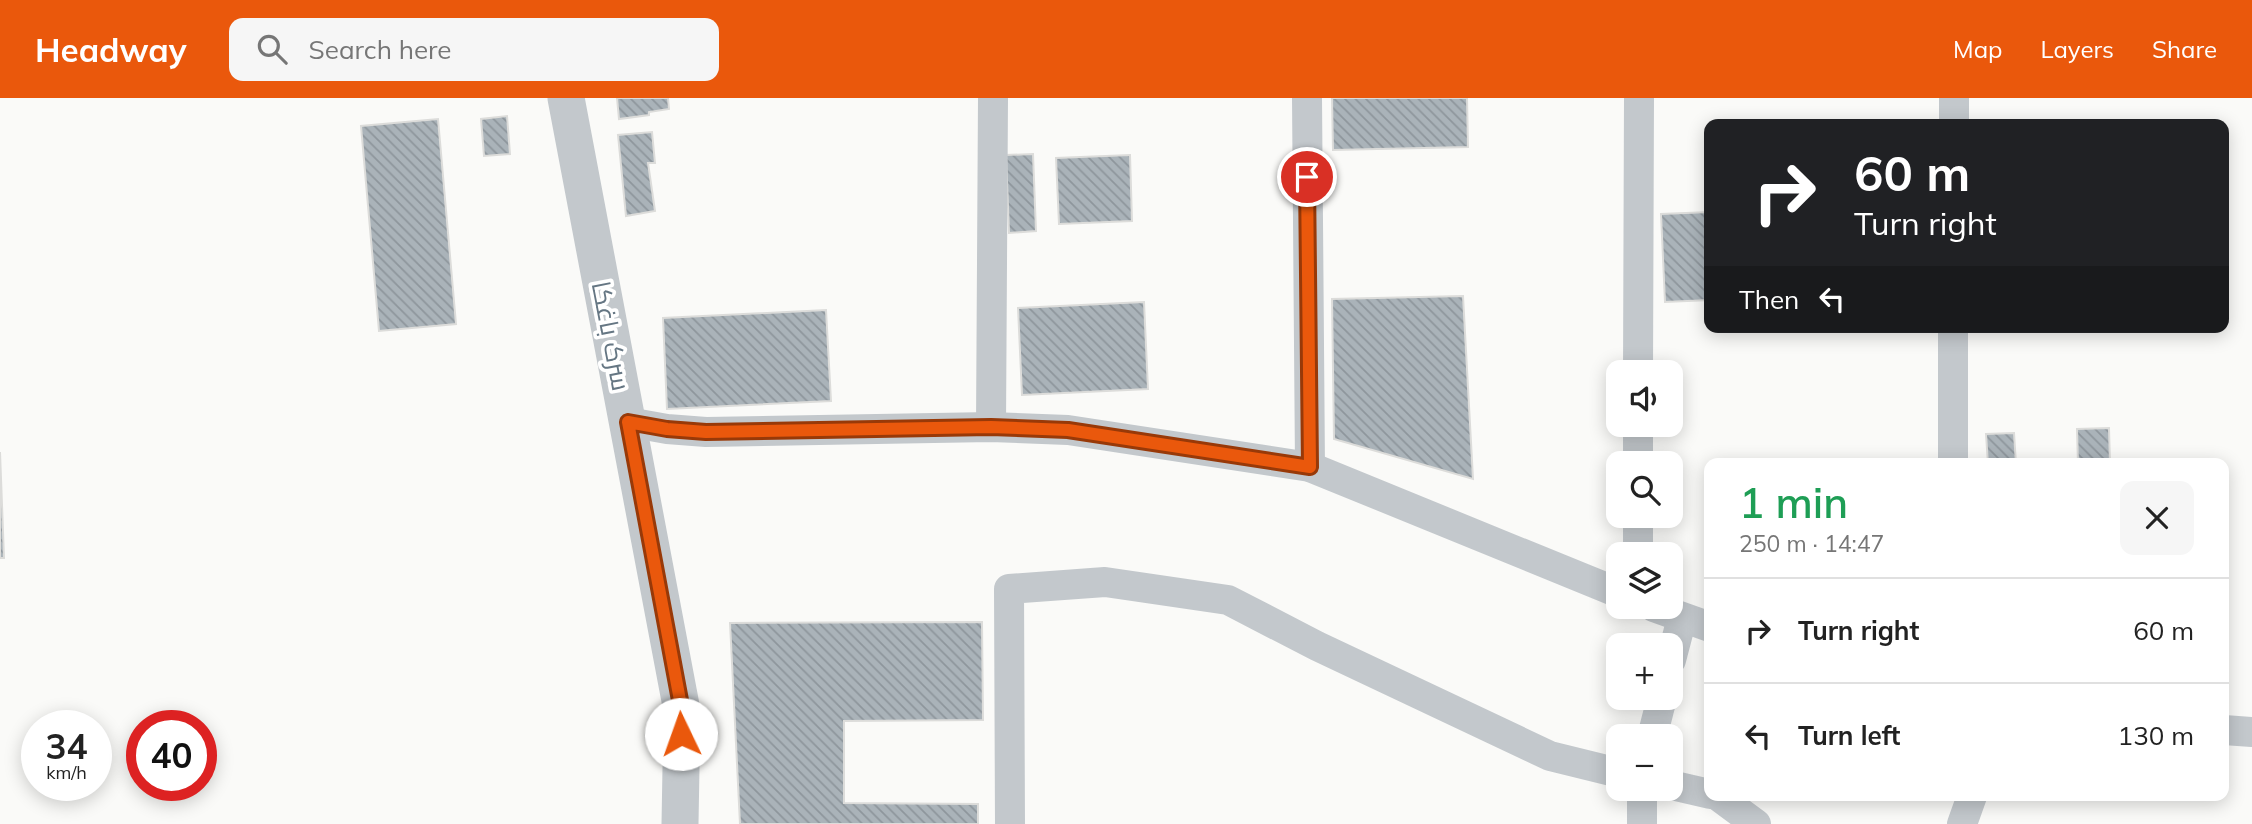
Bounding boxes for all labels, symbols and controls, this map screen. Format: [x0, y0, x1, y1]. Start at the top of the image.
search box [229, 18, 719, 81]
text: Headway [35, 29, 187, 70]
icon: search [253, 30, 291, 68]
text: Search here [309, 33, 451, 66]
text: Map [1953, 34, 2002, 64]
text: Layers [2040, 34, 2114, 64]
text: Share [2152, 34, 2217, 64]
text: 60 m [1854, 142, 1970, 203]
pin [1277, 147, 1337, 207]
icon: right [1739, 147, 1830, 238]
icon: arrive [1288, 158, 1326, 196]
text: Turn right [1854, 203, 1997, 243]
street label: سرک باغکا [585, 278, 638, 393]
icon: left [1813, 280, 1851, 318]
text: Then [1739, 283, 1799, 316]
map controls [1606, 360, 1683, 801]
button: sound [1606, 360, 1683, 437]
button: search [1606, 451, 1683, 528]
text: 1 min [1739, 476, 1848, 529]
button: close [2120, 481, 2194, 555]
text: 250 m · 14:47 [1739, 529, 1884, 558]
button: layers [1606, 542, 1683, 619]
icon: right [1739, 612, 1777, 650]
text: Turn right [1798, 614, 1919, 647]
text: 60 m [2133, 614, 2194, 647]
button: + [1606, 633, 1683, 710]
position arrow [644, 697, 718, 771]
speed limit sign: 40 [126, 710, 217, 801]
icon: left [1739, 717, 1777, 755]
text: Turn left [1798, 719, 1900, 752]
text: 130 m [2118, 719, 2194, 752]
text: 34 [45, 724, 88, 768]
button: − [1606, 724, 1683, 801]
text: km/h [46, 761, 87, 784]

